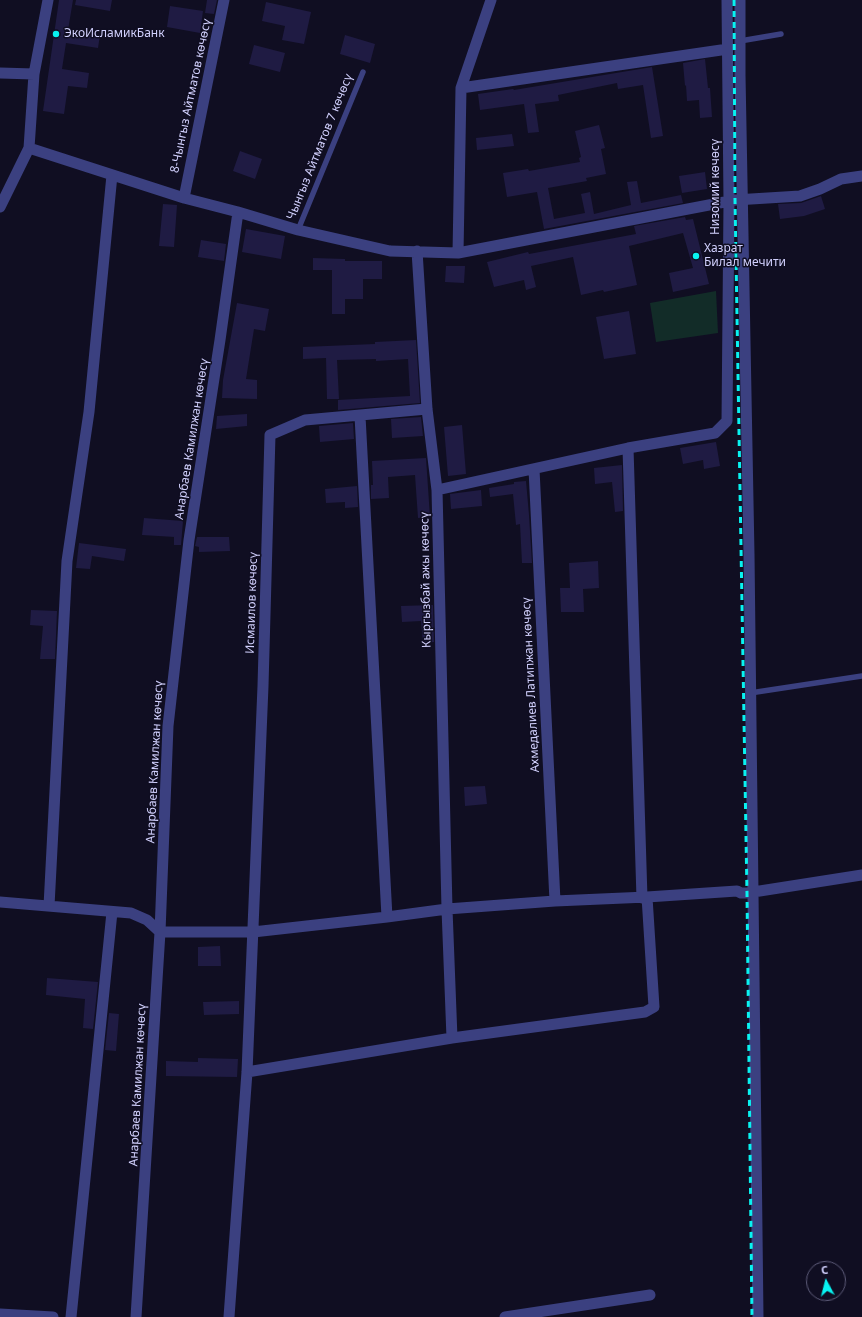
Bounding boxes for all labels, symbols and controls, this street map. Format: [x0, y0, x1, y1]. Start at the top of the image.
street label: 8-Чынгыз Айтматов көчөсү [168, 18, 214, 174]
place label: ЭкоИсламикБанк [64, 27, 165, 41]
marker: ЭкоИсламикБанк [51, 29, 61, 39]
street label: Чынгыз Айтматов 7 көчөсү [284, 72, 356, 222]
street label: Низомий көчөсү [709, 139, 723, 235]
place label: Хазрат Билал мечити [704, 242, 786, 270]
marker: Хазрат Билал мечити [691, 251, 701, 261]
street label: Анарбаев Камилжан көчөсү [172, 358, 212, 520]
street label: Кыргызбай ажы көчөсү [418, 512, 434, 648]
street label: Исмаилов көчөсү [243, 552, 261, 654]
street label: Ахмедалиев Латипжан көчөсү [519, 597, 543, 773]
street label: Анарбаев Камилжан көчөсү [144, 680, 166, 844]
street label: Анарбаев Камилжан көчөсү [127, 1003, 149, 1167]
north arrow [806, 1261, 846, 1301]
text: С [820, 1262, 829, 1277]

